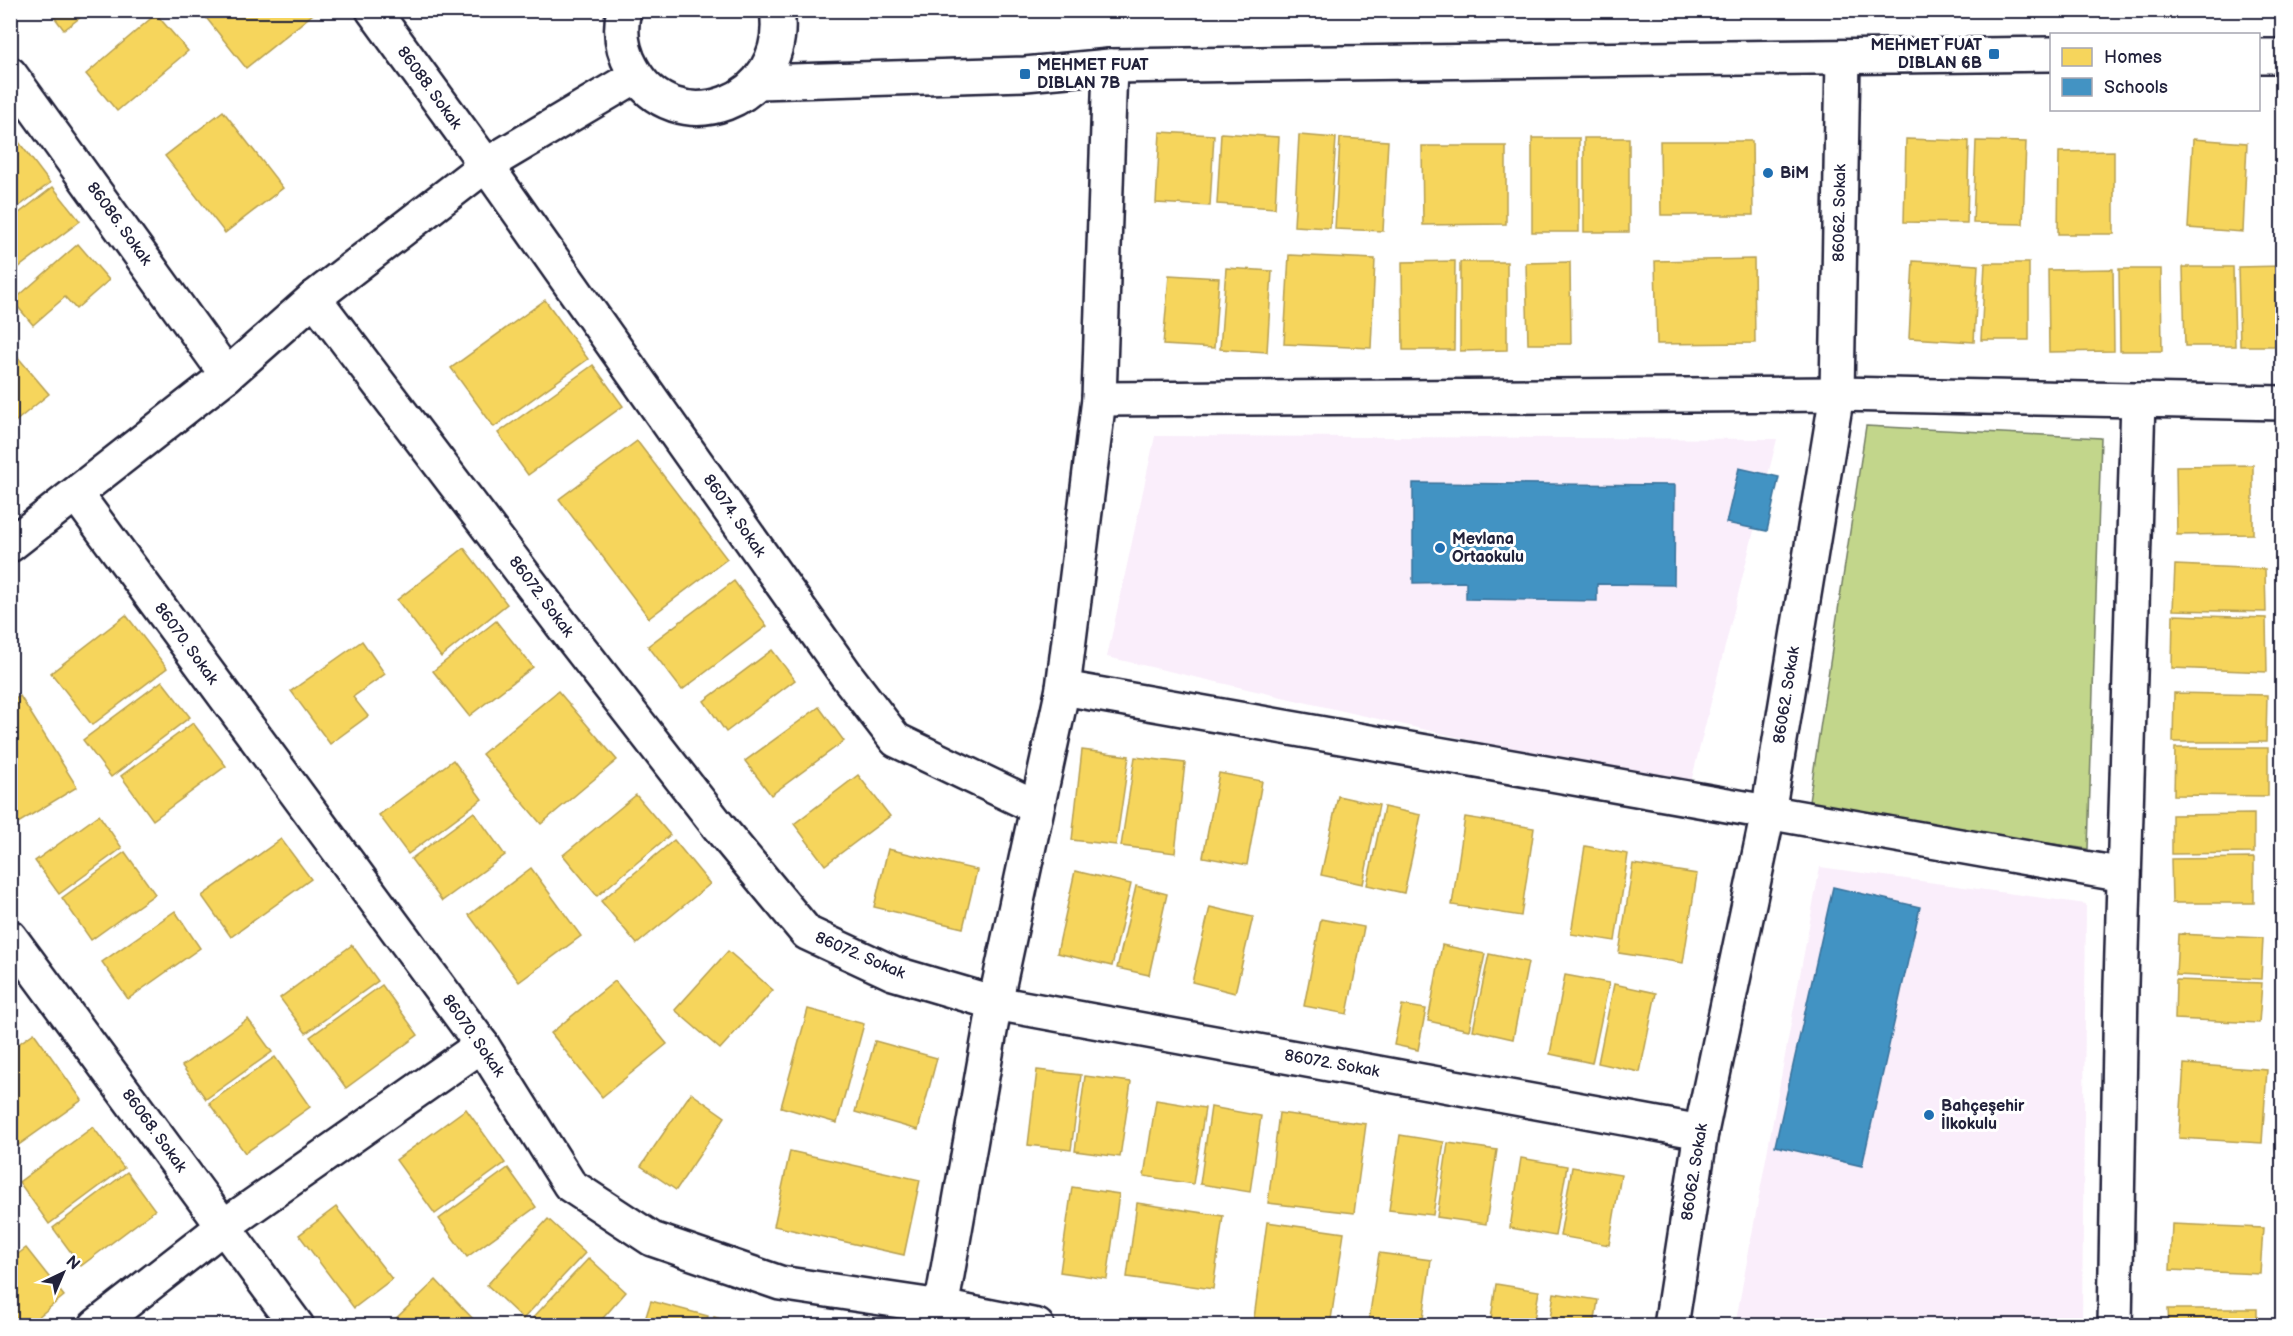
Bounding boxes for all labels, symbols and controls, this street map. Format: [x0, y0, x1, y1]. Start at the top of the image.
legend [2050, 33, 2260, 111]
place label: MEHMET FUAT DIBLAN 6B [1870, 36, 1983, 73]
street label: 86088. Sokak [393, 43, 465, 133]
marker: MEHMET FUAT DIBLAN 6B [1987, 47, 2001, 61]
text: Homes [2104, 47, 2162, 68]
place label: MEHMET FUAT DIBLAN 7B [1037, 56, 1150, 93]
marker: MEHMET FUAT DIBLAN 7B [1018, 67, 1032, 81]
text: Schools [2104, 77, 2168, 98]
place label: BiM [1780, 164, 1809, 183]
street label: 86062. Sokak [1830, 164, 1850, 262]
marker: BiM [1761, 166, 1775, 180]
street label: 86086. Sokak [83, 179, 156, 269]
street label: 86074. Sokak [699, 471, 770, 561]
place label: Mevlana Ortaokulu [1452, 530, 1524, 567]
marker: Mevlana Ortaokulu [1433, 541, 1447, 555]
street label: 86072. Sokak [504, 553, 578, 641]
street label: 86070. Sokak [150, 600, 222, 689]
street label: 86062. Sokak [1770, 645, 1804, 745]
street label: 86072. Sokak [812, 928, 908, 984]
street label: 86070. Sokak [438, 991, 508, 1081]
street label: 86072. Sokak [1283, 1046, 1381, 1082]
street label: 86068. Sokak [118, 1086, 191, 1176]
place label: Bahçeşehir İlkokulu [1941, 1097, 2025, 1134]
marker: Bahçeşehir İlkokulu [1922, 1108, 1936, 1122]
street label: 86062. Sokak [1678, 1122, 1712, 1222]
north arrow [33, 1243, 93, 1303]
text: N [61, 1252, 83, 1274]

